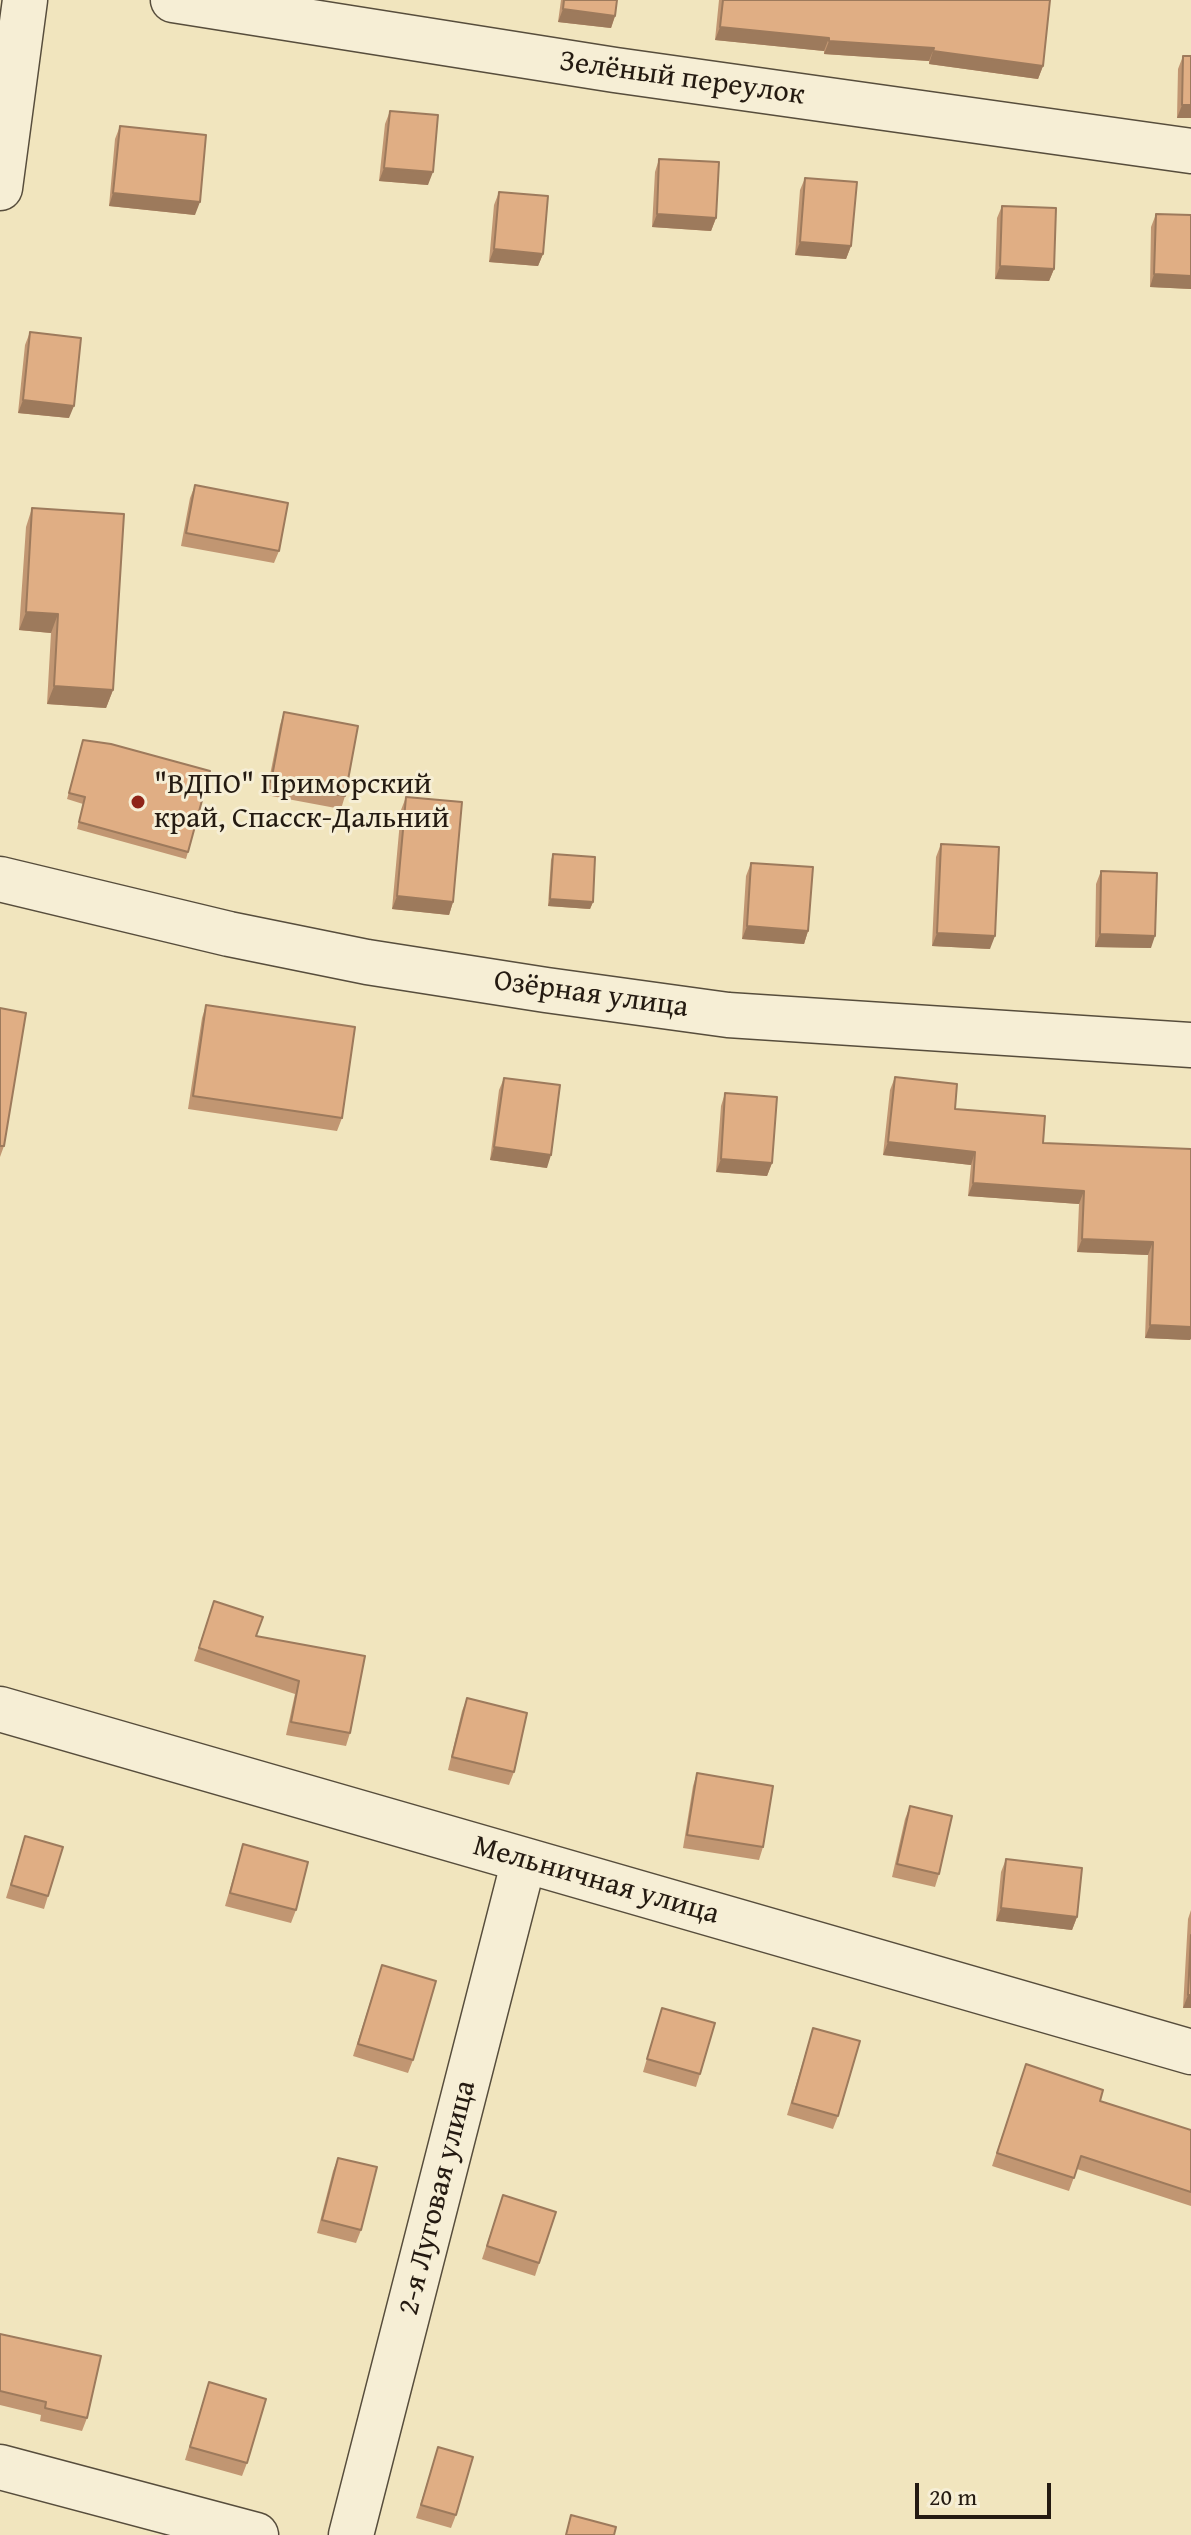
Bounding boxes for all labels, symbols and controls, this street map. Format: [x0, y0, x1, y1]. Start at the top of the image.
street label: Зелёный переулок [557, 44, 807, 114]
place label: "ВДПО" Приморский край, Спасск-Дальний [154, 767, 449, 838]
marker: "ВДПО" Приморский край, Спасск-Дальний [129, 793, 147, 811]
street label: Озёрная улица [491, 964, 691, 1026]
street label: Мельничная улица [469, 1829, 723, 1933]
street label: 2-я Луговая улица [391, 2077, 485, 2319]
scale bar [919, 2467, 1055, 2517]
text: 20 m [929, 2479, 977, 2514]

